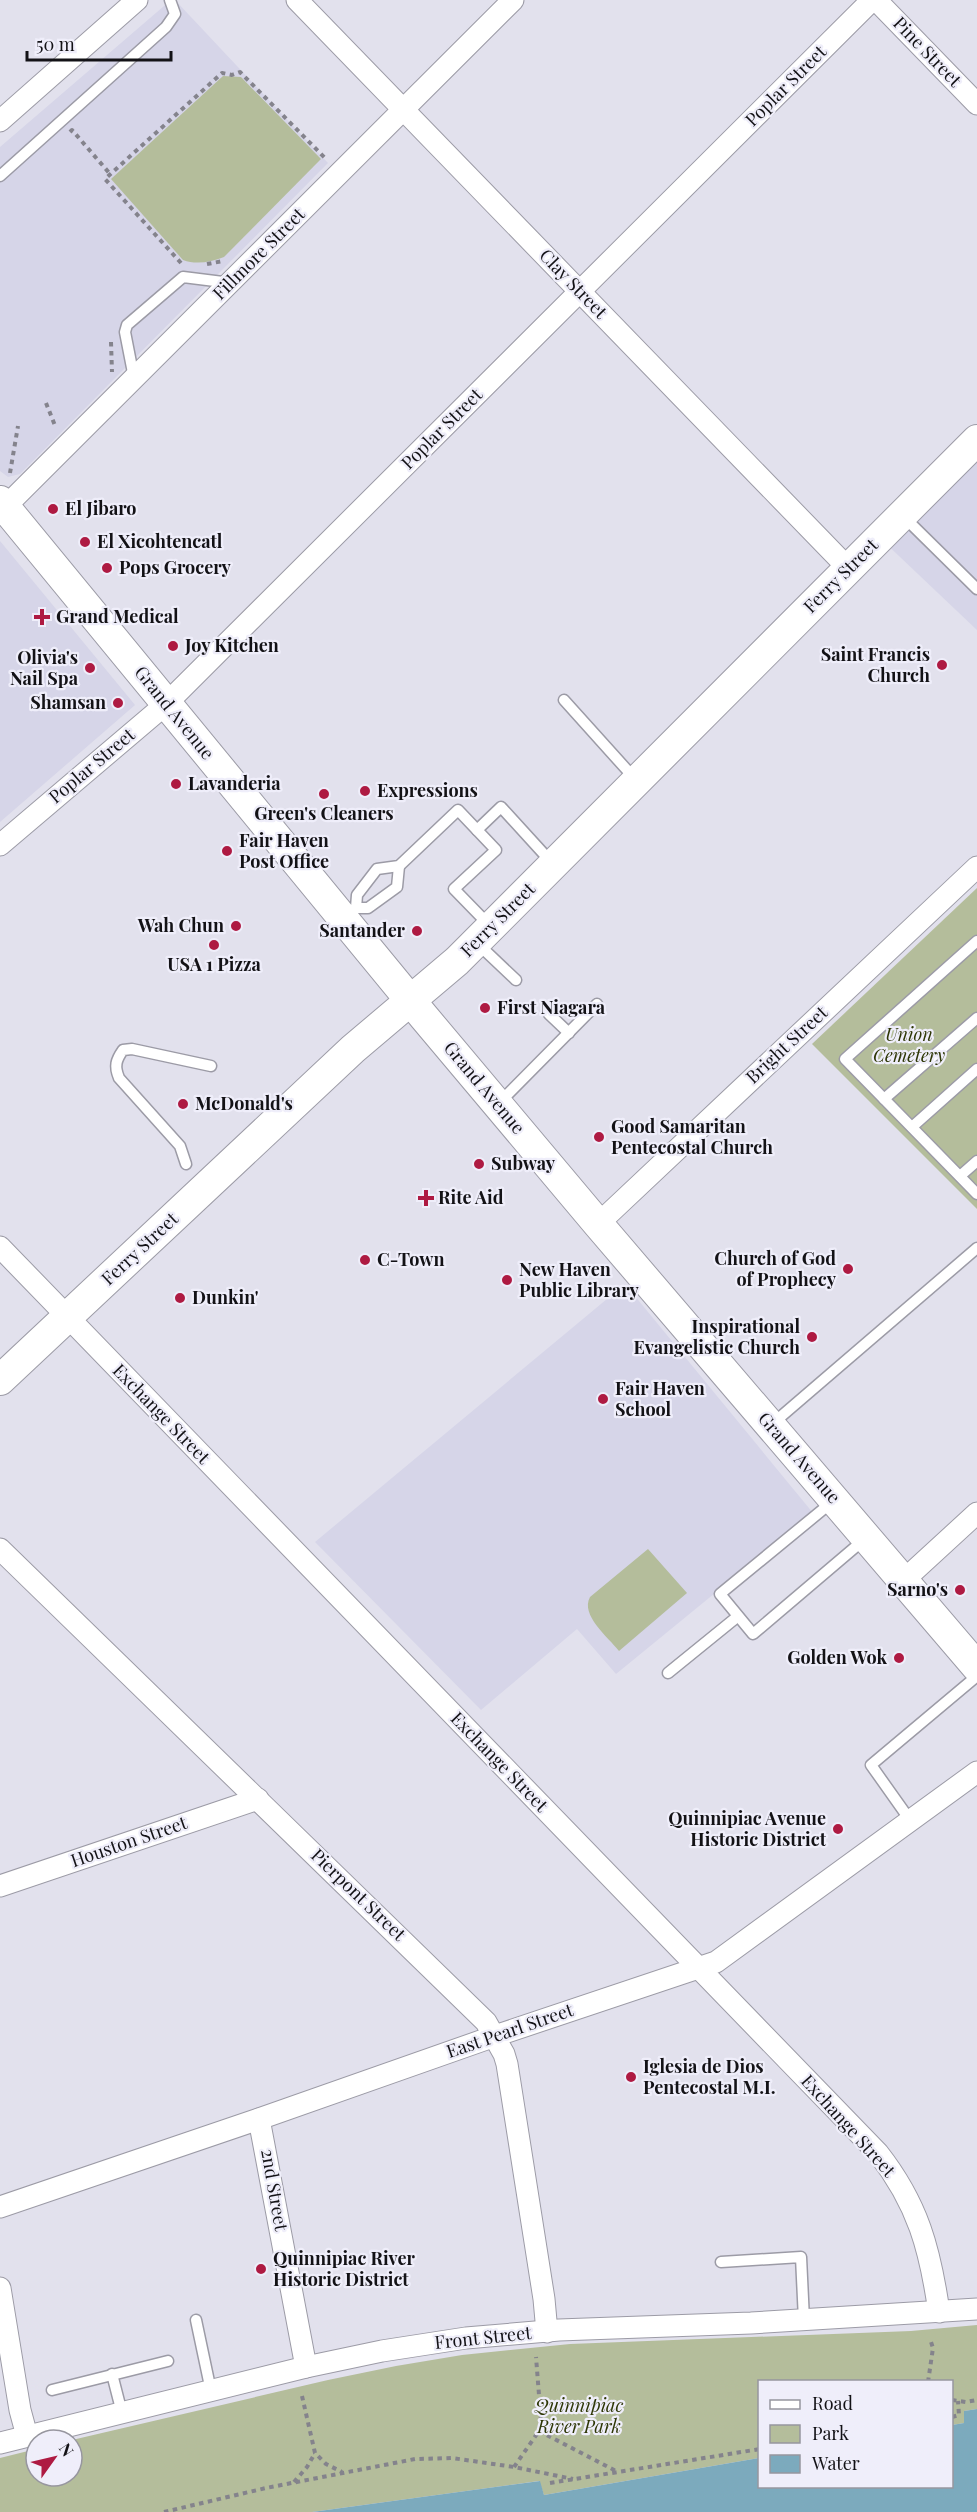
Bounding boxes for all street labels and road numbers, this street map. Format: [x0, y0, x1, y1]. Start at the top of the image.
street label: Pine Street [888, 11, 968, 92]
street label: Poplar Street [740, 39, 831, 131]
street label: Fillmore Street [207, 202, 310, 305]
street label: Clay Street [535, 243, 613, 324]
street label: Poplar Street [396, 382, 487, 474]
street label: Ferry Street [798, 532, 883, 618]
street label: Grand Avenue [130, 660, 220, 764]
street label: Poplar Street [43, 722, 140, 808]
street label: Ferry Street [455, 876, 540, 962]
street label: Bright Street [740, 1000, 833, 1088]
street label: Grand Avenue [439, 1036, 531, 1139]
street label: Ferry Street [96, 1206, 183, 1290]
street label: Exchange Street [108, 1358, 216, 1469]
street label: Grand Avenue [753, 1406, 846, 1508]
street label: Exchange Street [446, 1706, 554, 1817]
street label: Houston Street [67, 1810, 191, 1872]
street label: Pierpont Street [306, 1843, 412, 1946]
street label: East Pearl Street [443, 1997, 577, 2063]
street label: Exchange Street [796, 2069, 902, 2182]
street label: 2nd Street [256, 2147, 294, 2233]
street label: Front Street [433, 2320, 533, 2354]

